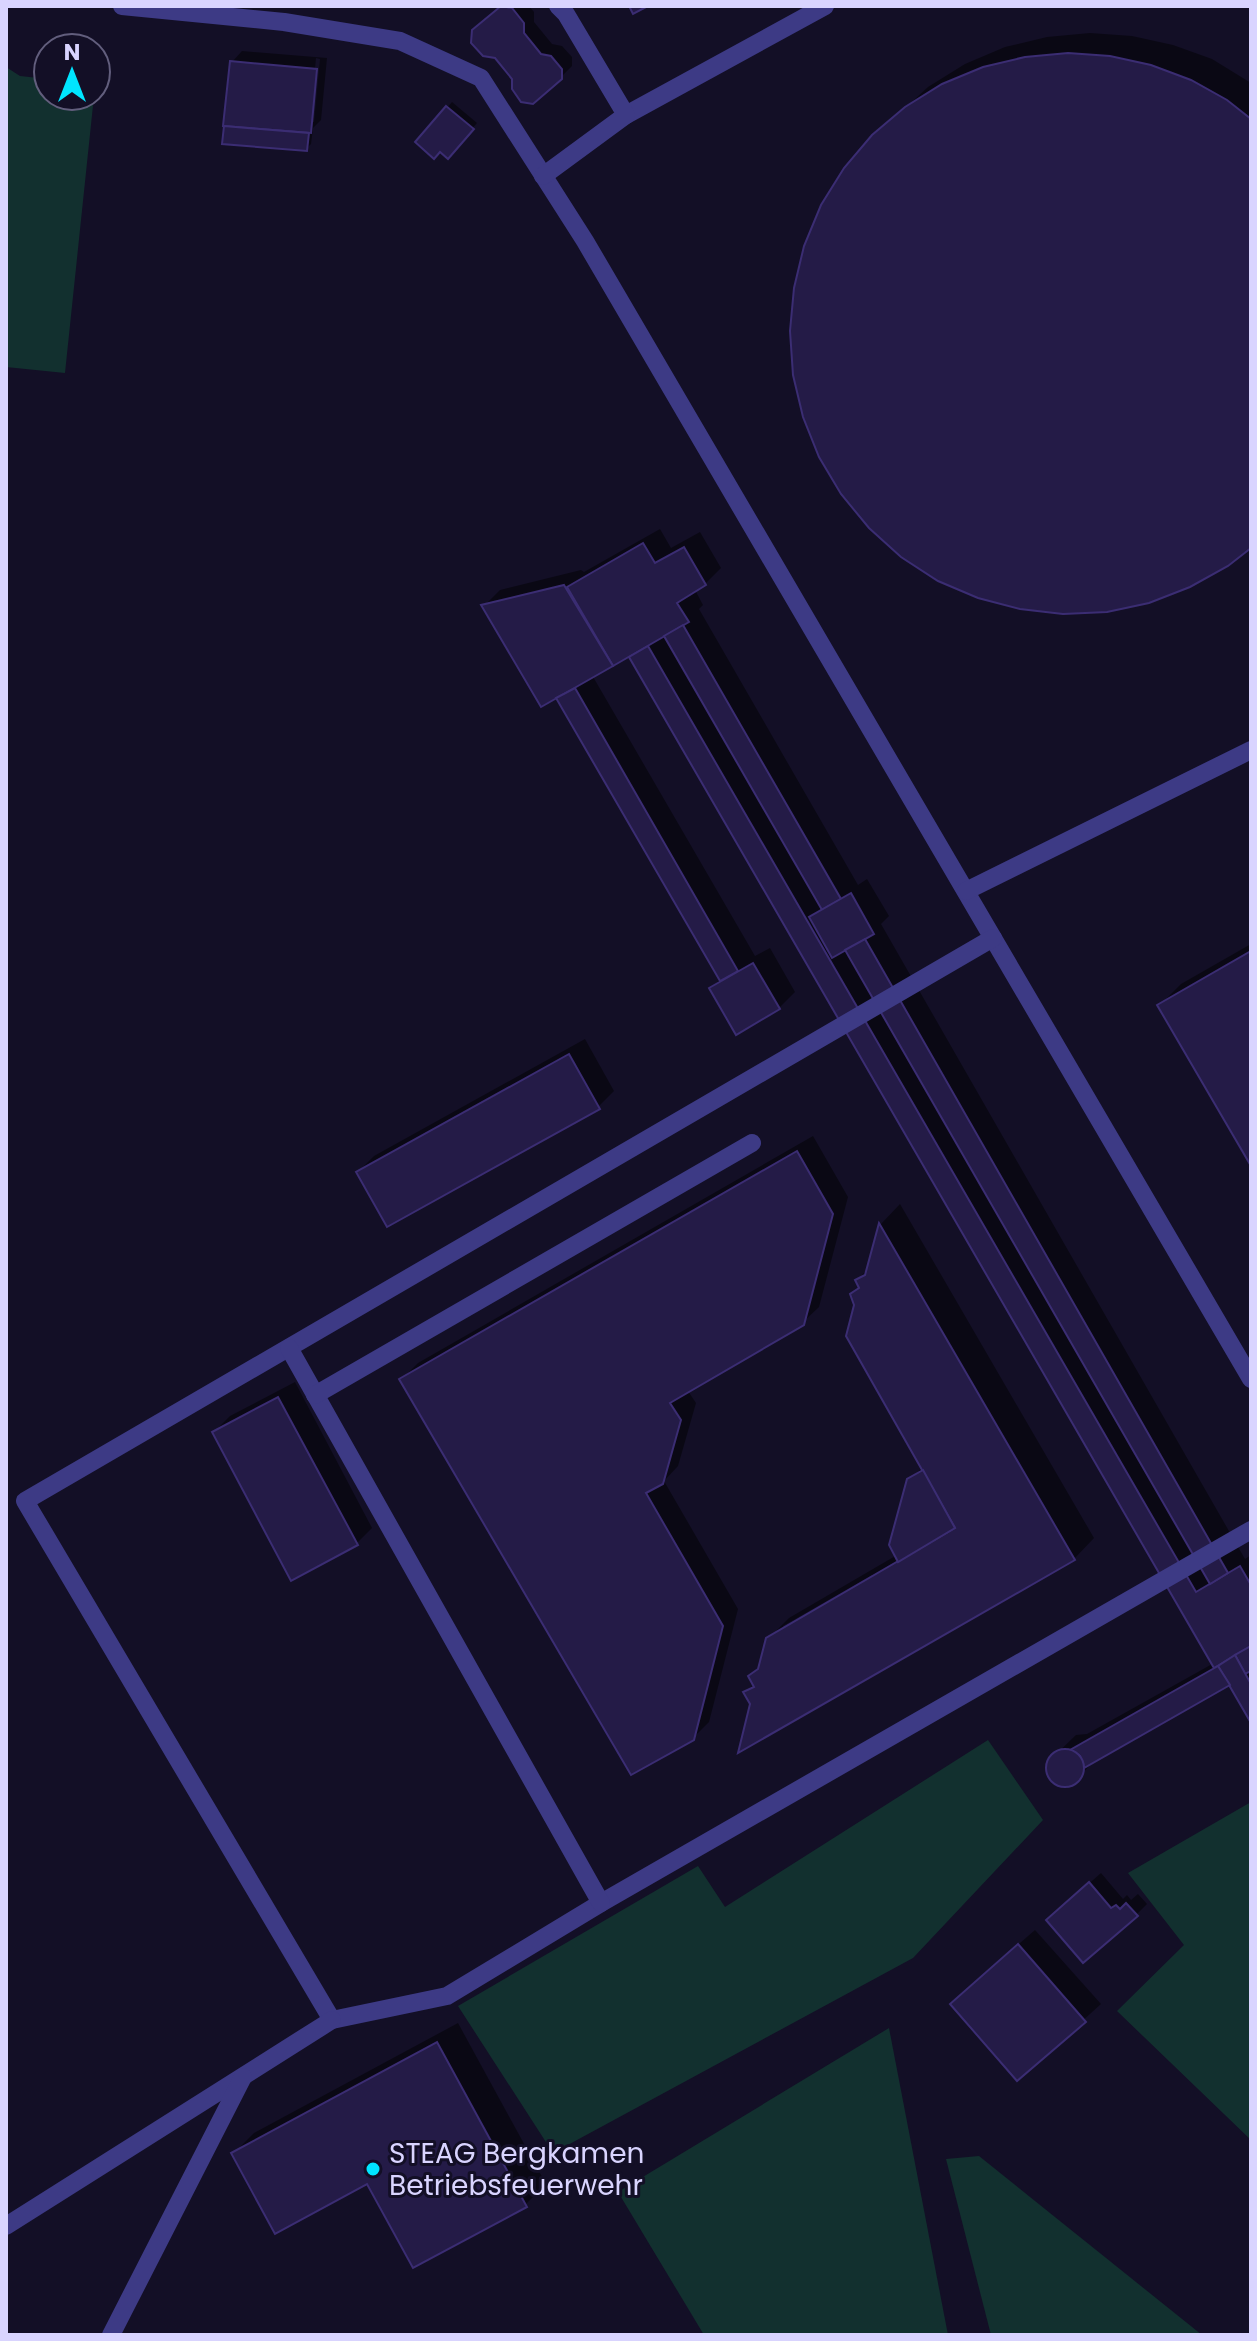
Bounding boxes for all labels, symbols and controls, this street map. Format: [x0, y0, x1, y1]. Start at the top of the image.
north arrow [32, 32, 112, 112]
text: N [64, 37, 80, 68]
place label: STEAG Bergkamen Betriebsfeuerwehr [389, 2134, 644, 2205]
marker: STEAG Bergkamen Betriebsfeuerwehr [364, 2160, 382, 2178]

